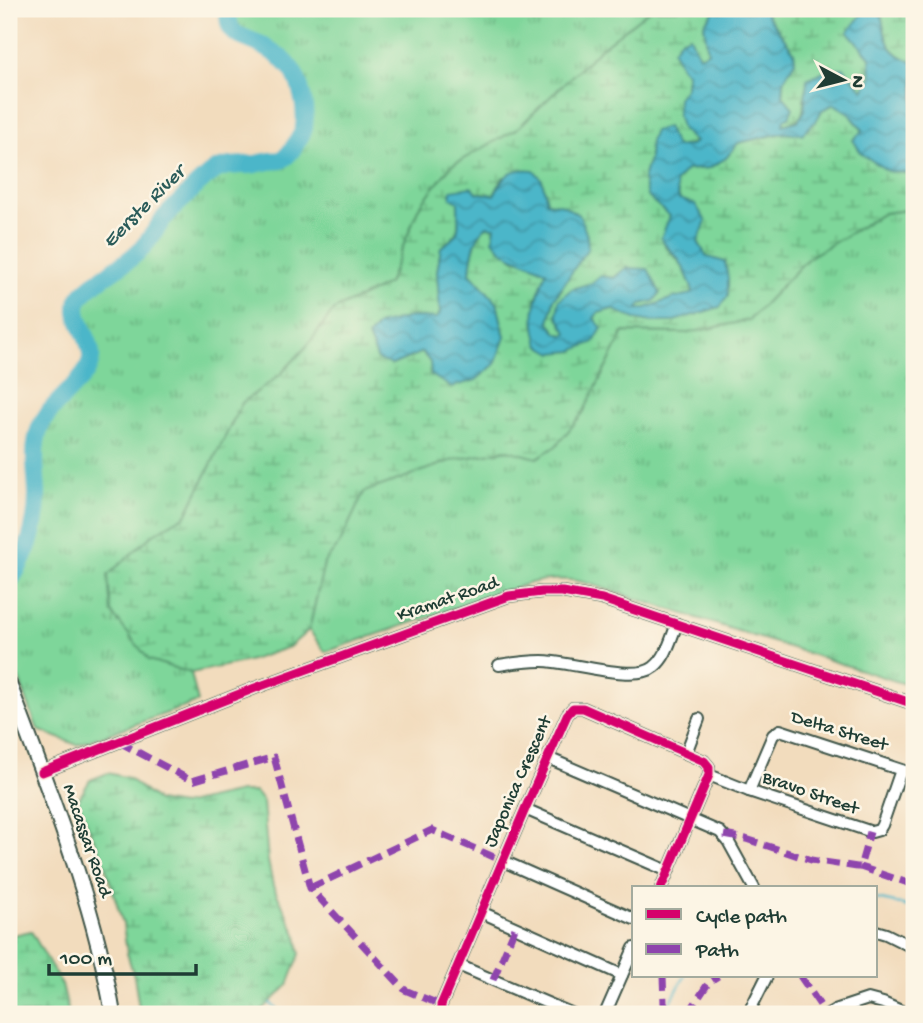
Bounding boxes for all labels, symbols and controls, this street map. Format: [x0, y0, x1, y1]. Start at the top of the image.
north arrow [808, 46, 878, 116]
text: N [844, 74, 869, 89]
water label: Eerste River [98, 158, 195, 255]
street label: Kramat Road [394, 571, 503, 628]
street label: Delta Street [786, 706, 892, 758]
street label: Japonica Crescent [480, 711, 559, 851]
street label: Bravo Street [758, 766, 863, 822]
street label: Macassar Road [56, 781, 117, 902]
legend [632, 886, 878, 978]
text: Cycle path [696, 906, 787, 931]
scale bar [49, 932, 196, 976]
text: Path [695, 940, 739, 965]
text: 100 m [59, 948, 112, 973]

